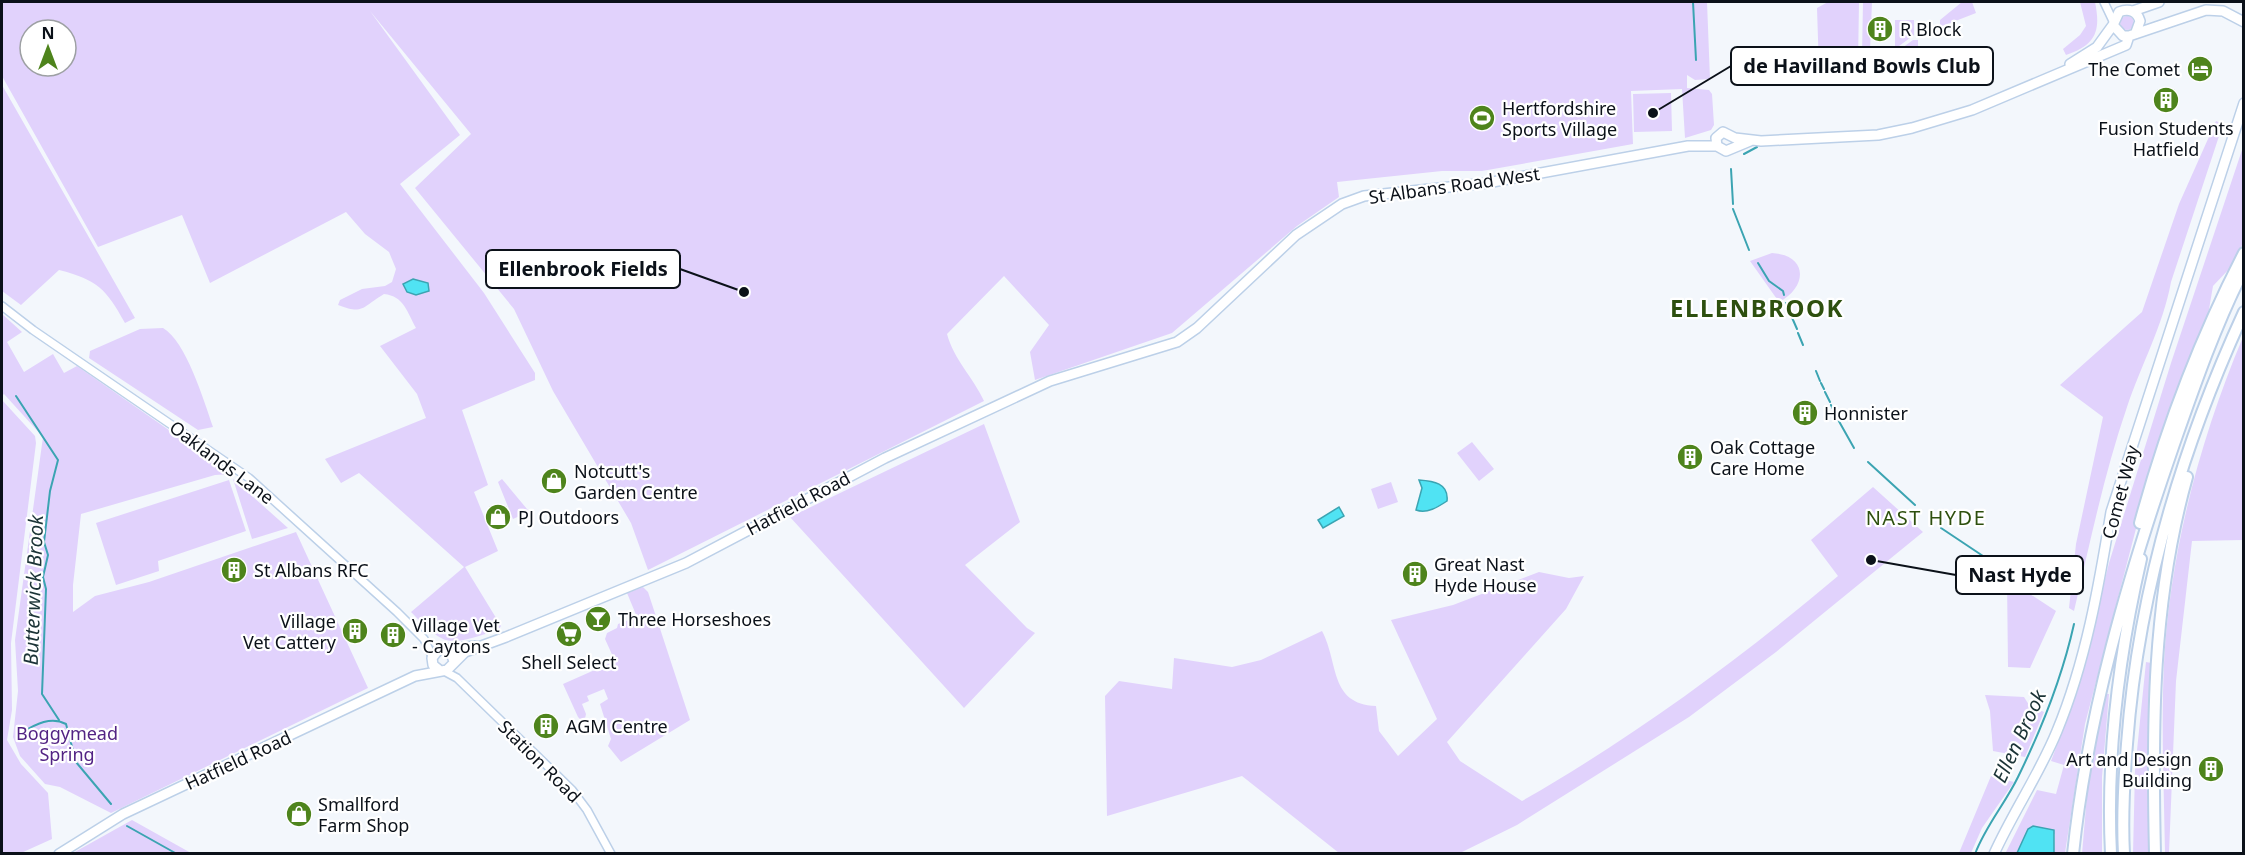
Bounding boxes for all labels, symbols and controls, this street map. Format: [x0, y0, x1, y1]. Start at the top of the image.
building icon: R Block [1865, 14, 1895, 44]
place label: R Block [1900, 17, 1962, 41]
north arrow [18, 18, 78, 78]
text: N [41, 22, 55, 44]
callout: de Havilland Bowls Club [1731, 47, 1993, 85]
text: de Havilland Bowls Club [1743, 52, 1981, 79]
hotel icon: The Comet [2185, 54, 2215, 84]
place label: The Comet [2088, 57, 2180, 81]
building icon: Fusion Students Hatfield [2151, 85, 2181, 115]
place label: Hertfordshire Sports Village [1502, 96, 1617, 141]
sports icon: Hertfordshire Sports Village [1467, 103, 1497, 133]
place label: Fusion Students Hatfield [2098, 116, 2234, 161]
street label: St Albans Road West [1367, 161, 1542, 209]
callout: Ellenbrook Fields [486, 250, 680, 288]
text: Ellenbrook Fields [498, 255, 668, 282]
district label: ELLENBROOK [1670, 291, 1844, 324]
building icon: Honnister [1790, 398, 1820, 428]
place label: Honnister [1824, 401, 1908, 425]
street label: Oaklands Lane [165, 415, 279, 509]
place label: Oak Cottage Care Home [1710, 435, 1815, 480]
building icon: Oak Cottage Care Home [1675, 442, 1705, 472]
street label: Comet Way [2096, 442, 2144, 542]
place label: Notcutt's Garden Centre [574, 459, 698, 504]
shop icon: Notcutt's Garden Centre [539, 466, 569, 496]
street label: Hatfield Road [742, 466, 854, 540]
shop icon: PJ Outdoors [483, 502, 513, 532]
district label: NAST HYDE [1866, 504, 1986, 531]
place label: PJ Outdoors [518, 505, 619, 529]
water label: Butterwick Brook [17, 513, 49, 666]
place label: Great Nast Hyde House [1434, 552, 1537, 597]
building icon: St Albans RFC [219, 555, 249, 585]
callout: Nast Hyde [1956, 556, 2083, 594]
place label: St Albans RFC [254, 558, 369, 582]
building icon: Great Nast Hyde House [1400, 559, 1430, 589]
text: Nast Hyde [1968, 561, 2072, 588]
bar icon: Three Horseshoes [583, 604, 613, 634]
place label: Three Horseshoes [618, 607, 771, 631]
place label: Village Vet Cattery [243, 609, 337, 654]
place label: Village Vet - Caytons [412, 613, 500, 658]
building icon: Village Vet Cattery [340, 616, 370, 646]
supermarket icon: Shell Select [554, 619, 584, 649]
building icon: Village Vet - Caytons [378, 620, 408, 650]
place label: Shell Select [521, 650, 617, 674]
water label: Ellen Brook [1986, 684, 2053, 787]
building icon: AGM Centre [531, 711, 561, 741]
street label: Station Road [493, 714, 587, 808]
place label: AGM Centre [566, 714, 668, 738]
park label: Boggymead Spring [16, 721, 118, 766]
street label: Hatfield Road [181, 725, 295, 795]
place label: Art and Design Building [2066, 747, 2192, 792]
building icon: Art and Design Building [2196, 754, 2226, 784]
place label: Smallford Farm Shop [318, 792, 409, 837]
shop icon: Smallford Farm Shop [284, 799, 314, 829]

